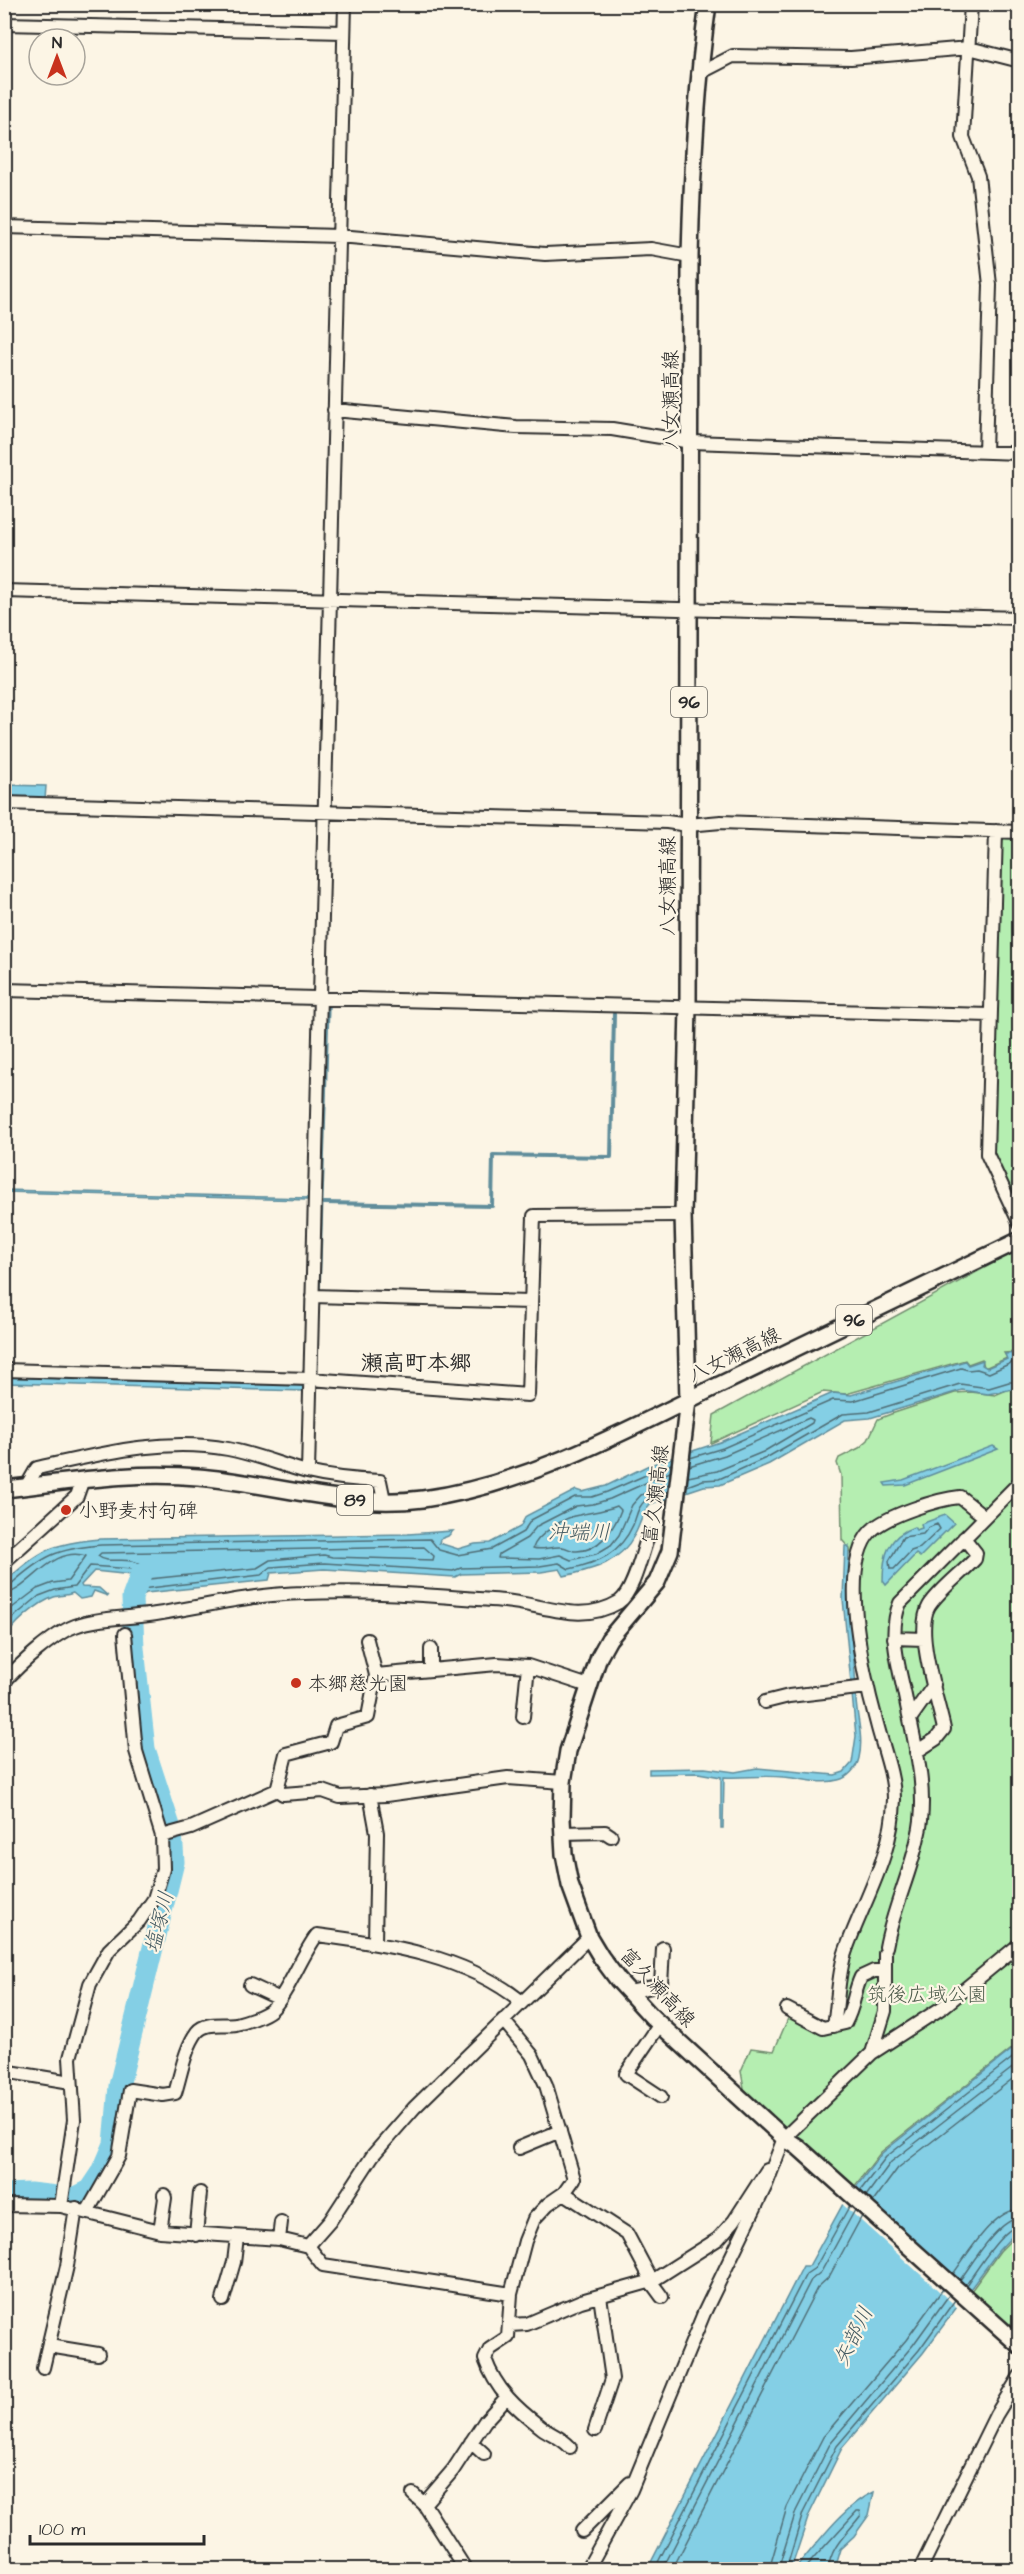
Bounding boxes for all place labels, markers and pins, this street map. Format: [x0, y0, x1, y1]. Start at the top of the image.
place label: 小野麦村句碑 [78, 1497, 198, 1525]
marker: 小野麦村句碑 [59, 1503, 73, 1517]
place label: 本郷慈光園 [308, 1670, 408, 1698]
marker: 本郷慈光園 [289, 1676, 303, 1690]

